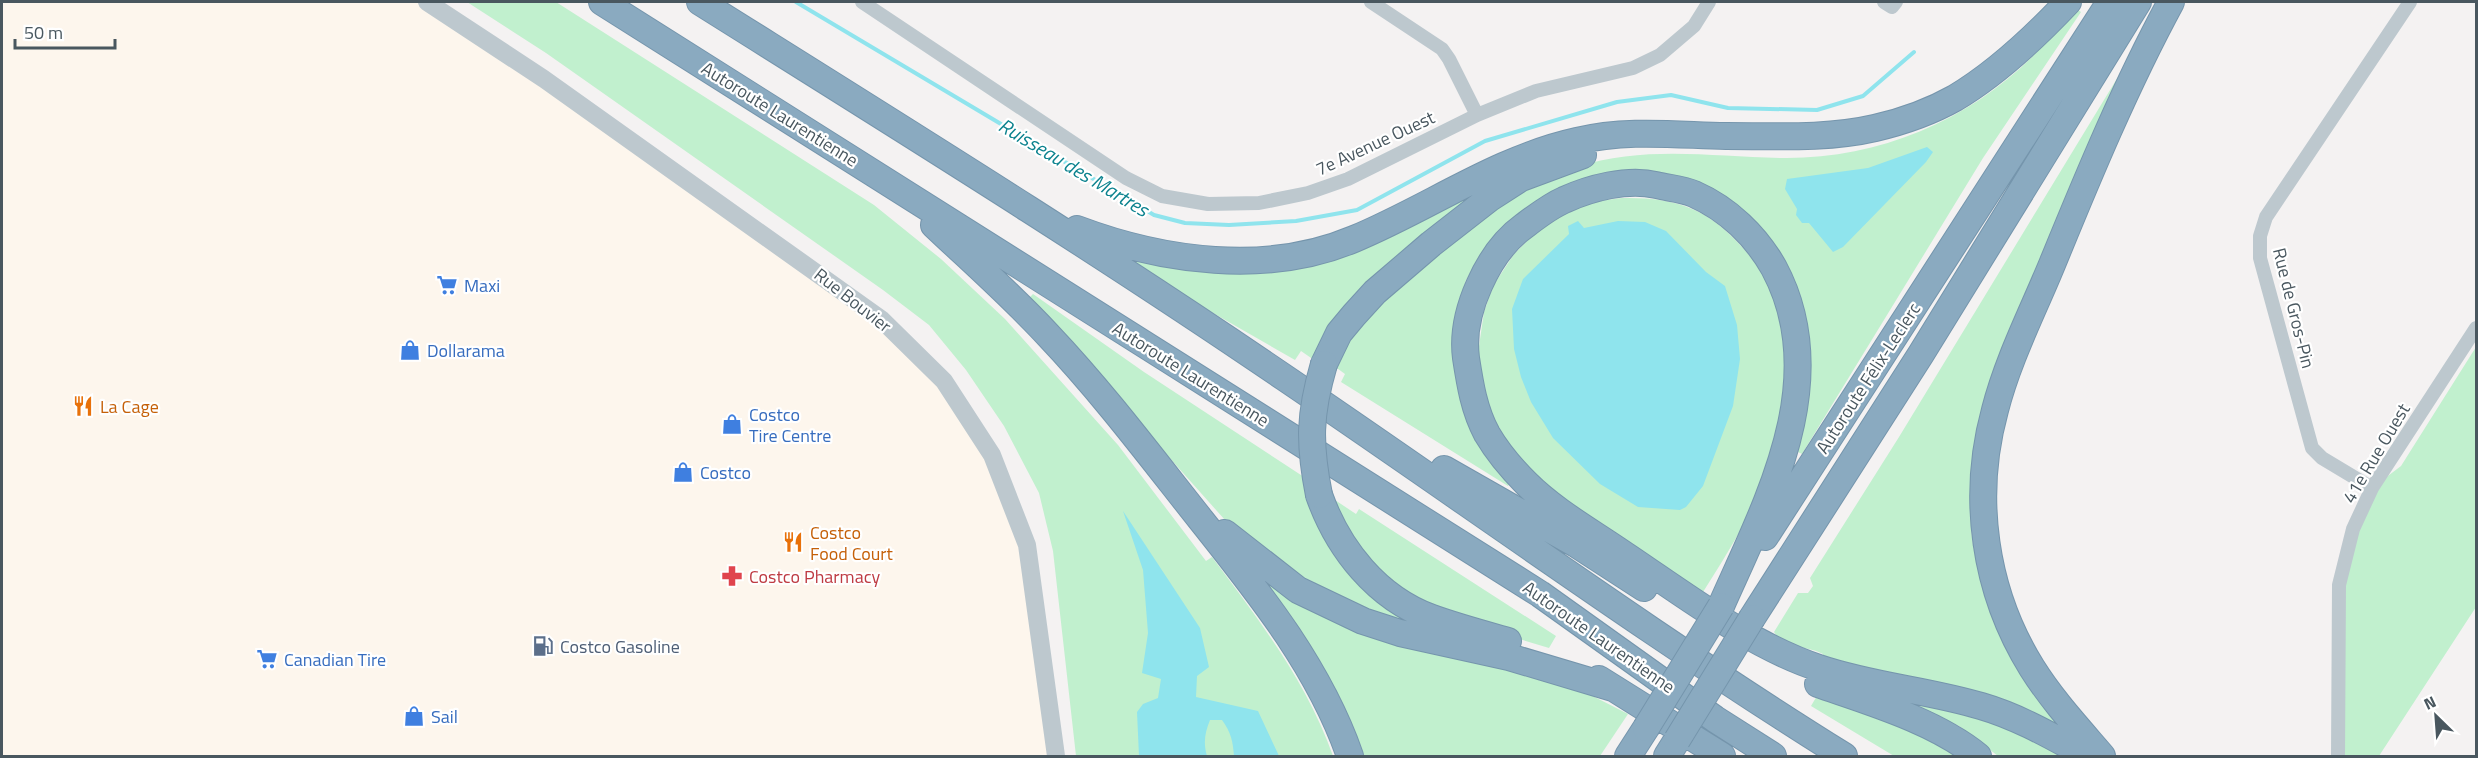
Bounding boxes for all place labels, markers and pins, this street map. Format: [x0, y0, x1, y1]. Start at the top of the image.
place label: Maxi [464, 272, 500, 299]
supermarket icon: Maxi [435, 273, 459, 297]
place label: Dollarama [427, 337, 505, 364]
shop icon: Dollarama [398, 338, 422, 362]
place label: La Cage [100, 393, 159, 420]
restaurant icon: La Cage [71, 394, 95, 418]
place label: Costco Tire Centre [749, 401, 831, 449]
shop icon: Costco Tire Centre [720, 412, 744, 436]
place label: Costco [700, 459, 751, 486]
shop icon: Costco [671, 460, 695, 484]
place label: Costco Food Court [810, 519, 894, 567]
restaurant icon: Costco Food Court [781, 530, 805, 554]
place label: Costco Pharmacy [749, 563, 881, 590]
pharmacy icon: Costco Pharmacy [720, 564, 744, 588]
place label: Costco Gasoline [560, 633, 680, 660]
fuel station icon: Costco Gasoline [531, 634, 555, 658]
place label: Canadian Tire [284, 646, 386, 673]
supermarket icon: Canadian Tire [255, 647, 279, 671]
place label: Sail [431, 703, 458, 730]
shop icon: Sail [402, 704, 426, 728]

